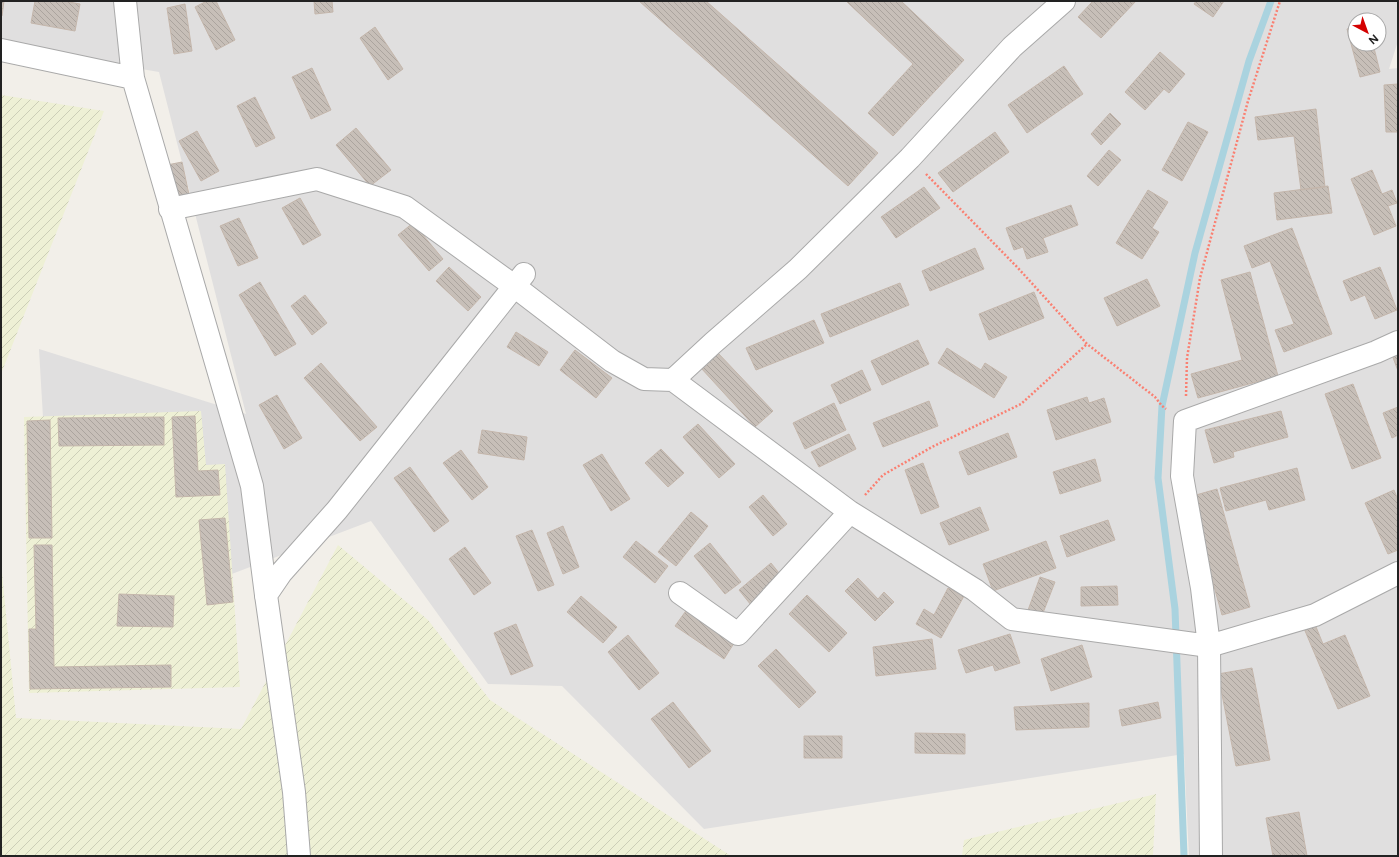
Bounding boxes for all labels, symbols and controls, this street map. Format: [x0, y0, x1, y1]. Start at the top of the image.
north arrow [1347, 12, 1387, 52]
text: N [1366, 31, 1381, 47]

